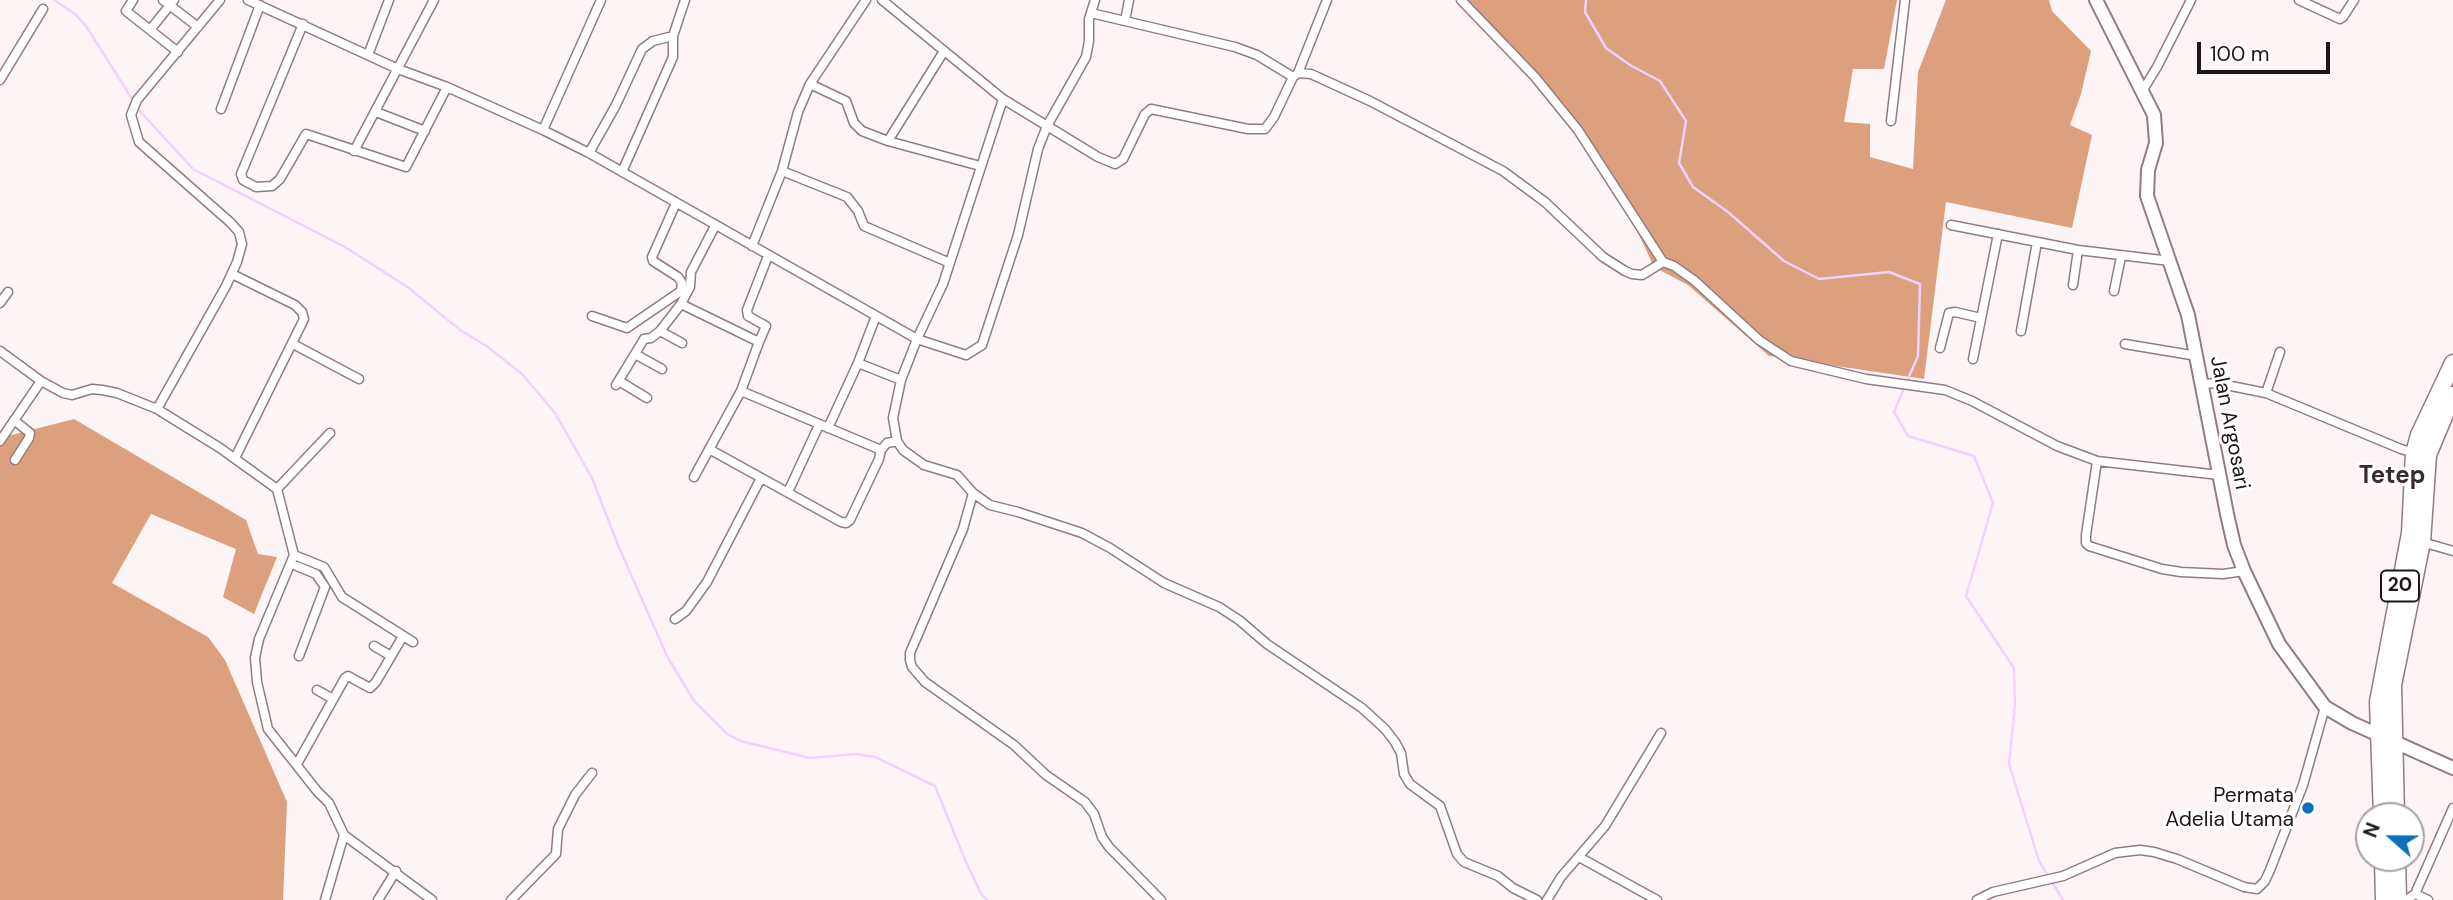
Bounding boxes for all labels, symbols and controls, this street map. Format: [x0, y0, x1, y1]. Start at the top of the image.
scale bar [2201, 28, 2334, 72]
text: 100 m [2210, 40, 2270, 68]
street label: Jalan Argosari [2204, 354, 2254, 492]
district label: Tetep [2359, 463, 2425, 491]
road number: 20 [2381, 570, 2419, 601]
place label: Permata Adelia Utama [2165, 783, 2294, 833]
marker: Permata Adelia Utama [2300, 800, 2316, 816]
north arrow [2355, 802, 2425, 872]
text: N [2358, 819, 2386, 841]

